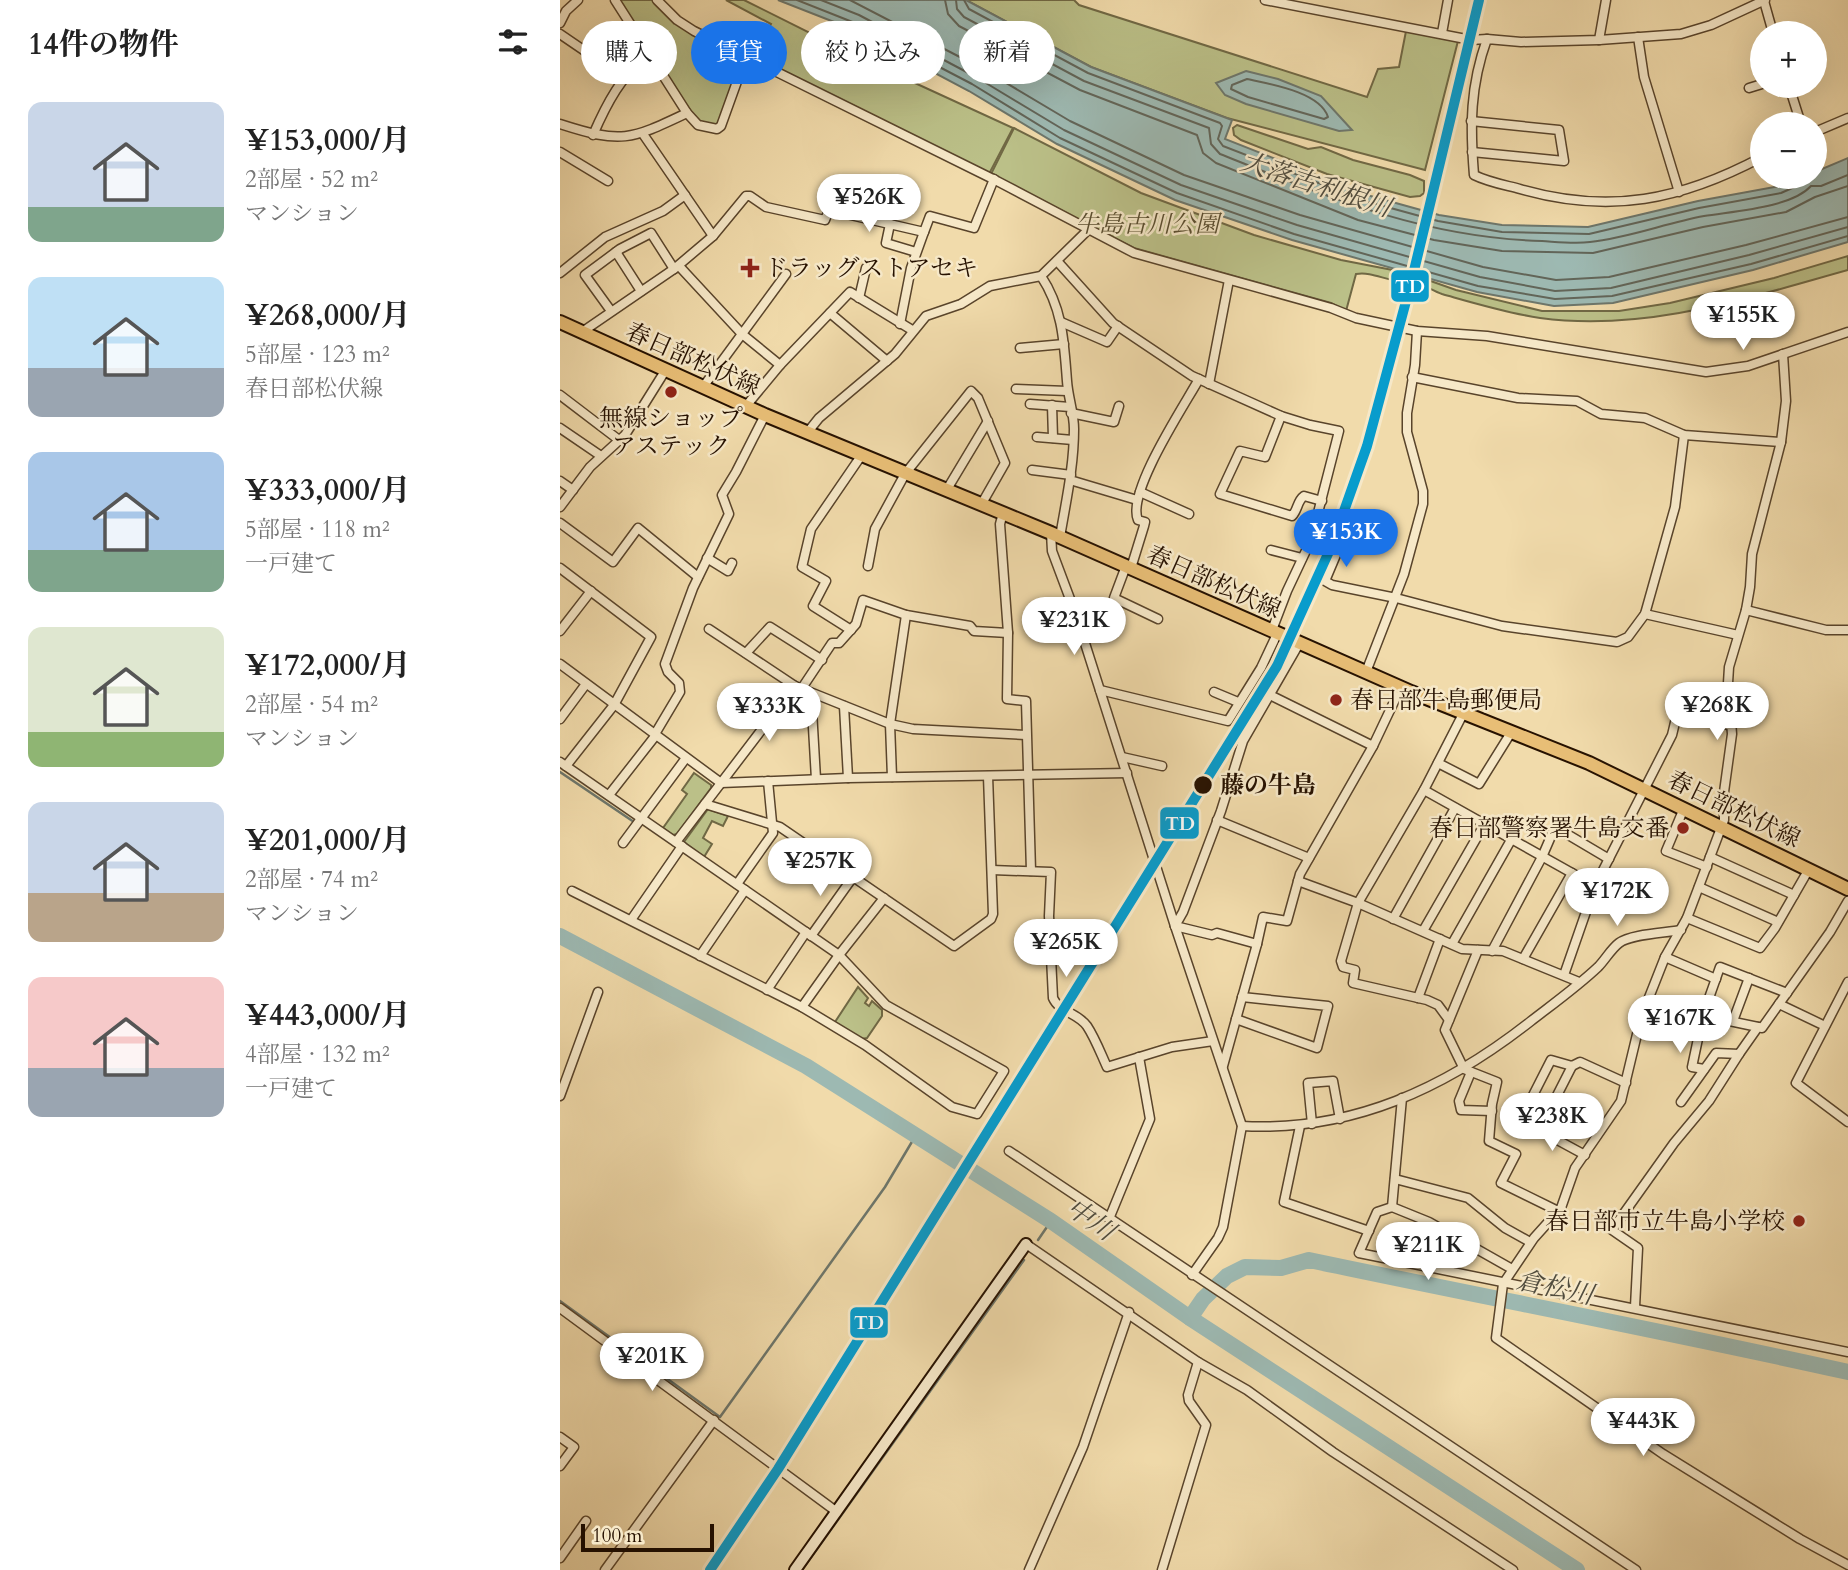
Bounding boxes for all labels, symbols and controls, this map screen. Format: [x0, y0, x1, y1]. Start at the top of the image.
chip: 購入 [581, 21, 677, 84]
chip: 賃貸 [691, 21, 787, 84]
chip: 絞り込み [801, 21, 945, 84]
chip: 新着 [959, 21, 1055, 84]
map controls [1750, 21, 1827, 189]
button: + [1750, 21, 1827, 98]
icon: filters [494, 23, 532, 61]
text: 14件の物件 [28, 24, 179, 65]
button: − [1750, 112, 1827, 189]
text: ¥153,000/月 [245, 120, 411, 161]
icon: home [84, 130, 168, 214]
water label: 大落古利根川 [1236, 144, 1398, 226]
text: 2部屋 · 52 m² [245, 164, 378, 195]
pin: ¥526K [820, 174, 918, 234]
text: ¥526K [833, 181, 905, 212]
text: マンション [245, 198, 359, 229]
park label: 牛島古川公園 [1075, 208, 1223, 241]
place label: ドラッグストアセキ [764, 252, 978, 285]
marker: ドラッグストアセキ [742, 260, 758, 276]
line badge: TD [1390, 269, 1430, 303]
text: TD [1395, 274, 1425, 300]
pin: ¥155K [1694, 292, 1792, 352]
text: ¥268,000/月 [245, 295, 411, 336]
text: ¥155K [1707, 299, 1779, 330]
icon: home [84, 305, 168, 389]
street label: 春日部松伏線 [620, 315, 765, 404]
text: 5部屋 · 123 m² [245, 339, 390, 370]
text: 春日部松伏線 [245, 373, 383, 404]
marker: 無線ショップ アステック [663, 384, 679, 400]
place label: 無線ショップ アステック [599, 402, 743, 463]
text: ¥333,000/月 [245, 470, 411, 511]
icon: home [84, 480, 168, 564]
pin: ¥153K [1297, 510, 1395, 569]
text: 5部屋 · 118 m² [245, 514, 390, 545]
text: ¥153K [1310, 516, 1382, 547]
street label: 春日部松伏線 [1141, 538, 1286, 627]
text: 一戸建て [245, 548, 337, 579]
pin: ¥231K [1025, 598, 1123, 657]
text: ¥231K [1038, 604, 1110, 635]
text: ¥172,000/月 [245, 645, 411, 686]
icon: home [84, 655, 168, 739]
pin: ¥268K [1668, 682, 1766, 742]
pin: ¥333K [720, 684, 818, 743]
place label: 春日部牛島郵便局 [1350, 684, 1542, 717]
text: 2部屋 · 54 m² [245, 689, 378, 720]
text: ¥268K [1681, 689, 1753, 720]
text: ¥333K [733, 690, 805, 721]
marker: 春日部牛島郵便局 [1328, 692, 1344, 708]
text: マンション [245, 723, 359, 754]
street label: 春日部松伏線 [1662, 763, 1806, 856]
place label: 藤の牛島 [1220, 769, 1316, 802]
marker: 藤の牛島 [1192, 774, 1214, 796]
line badge: TD [1159, 806, 1200, 840]
text: TD [1165, 811, 1195, 837]
place label: 春日部警察署牛島交番 [1429, 812, 1669, 845]
text: ¥201,000/月 [245, 820, 411, 861]
marker: 春日部警察署牛島交番 [1675, 820, 1691, 836]
icon: home [84, 830, 168, 914]
pin: ¥257K [771, 838, 869, 898]
text: ¥257K [784, 845, 856, 876]
text: 2部屋 · 74 m² [245, 864, 378, 895]
pin: ¥172K [1568, 869, 1666, 928]
text: ¥172K [1581, 875, 1653, 906]
text: マンション [245, 898, 359, 929]
pin: ¥265K [1017, 920, 1115, 979]
text: ¥265K [1030, 926, 1102, 957]
text: ¥443,000/月 [245, 995, 411, 1036]
pin: ¥167K [1631, 996, 1729, 1055]
text: ¥167K [1644, 1002, 1716, 1033]
icon: home [84, 1005, 168, 1089]
text: 4部屋 · 132 m² [245, 1039, 390, 1070]
text: 一戸建て [245, 1073, 337, 1104]
pin: ¥238K [1503, 1094, 1601, 1153]
text: ¥238K [1516, 1100, 1588, 1131]
water label: 中川 [1059, 1190, 1124, 1250]
place label: 春日部市立牛島小学校 [1545, 1205, 1785, 1238]
marker: 春日部市立牛島小学校 [1791, 1213, 1807, 1229]
pin: ¥211K [1379, 1222, 1477, 1282]
text: ¥211K [1392, 1229, 1464, 1260]
water label: 倉松川 [1513, 1262, 1600, 1313]
line badge: TD [849, 1306, 889, 1339]
text: TD [854, 1310, 884, 1336]
pin: ¥201K [603, 1334, 701, 1393]
text: ¥201K [616, 1340, 688, 1371]
pin: ¥443K [1594, 1398, 1692, 1458]
text: ¥443K [1607, 1405, 1679, 1436]
scale bar [581, 1521, 714, 1553]
text: 100 m [592, 1523, 642, 1549]

